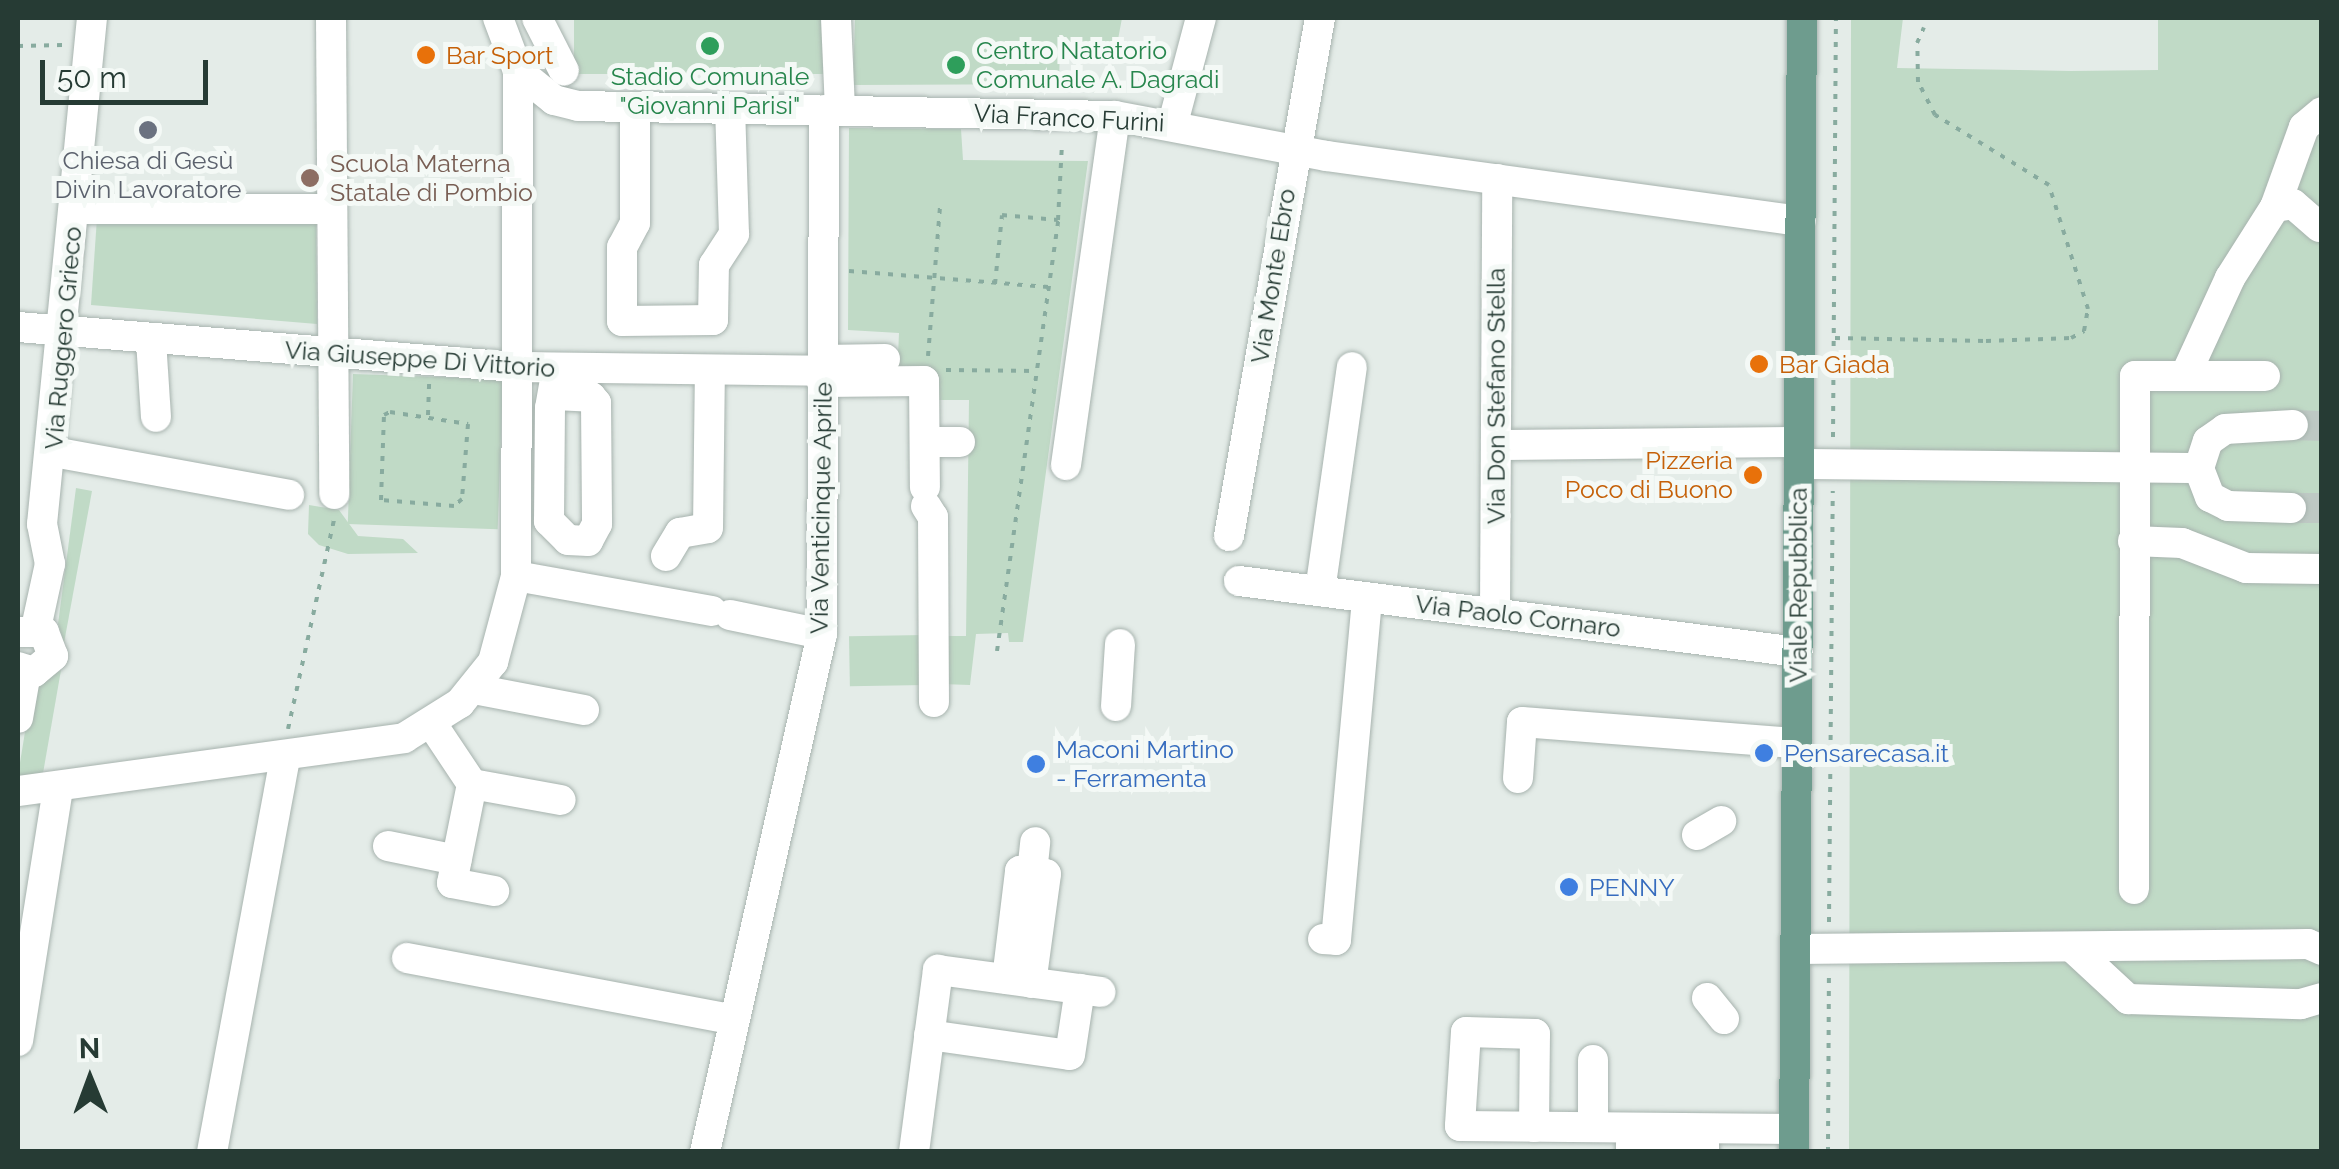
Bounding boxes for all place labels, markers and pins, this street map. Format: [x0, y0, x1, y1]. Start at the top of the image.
marker: Stadio Comunale "Giovanni Parisi" [699, 35, 721, 57]
place label: Centro Natatorio Comunale A. Dagradi [976, 36, 1220, 95]
place label: Bar Sport [446, 40, 554, 70]
marker: Bar Sport [415, 44, 437, 66]
marker: Centro Natatorio Comunale A. Dagradi [945, 54, 967, 76]
place label: Stadio Comunale "Giovanni Parisi" [611, 62, 809, 121]
marker: Chiesa di Gesù Divin Lavoratore [137, 119, 159, 141]
place label: Chiesa di Gesù Divin Lavoratore [55, 146, 241, 205]
place label: Scuola Materna Statale di Pombio [330, 149, 533, 208]
marker: Scuola Materna Statale di Pombio [299, 167, 321, 189]
place label: Bar Giada [1779, 349, 1891, 379]
marker: Bar Giada [1748, 353, 1770, 375]
place label: Pizzeria Poco di Buono [1565, 446, 1733, 505]
marker: Pizzeria Poco di Buono [1742, 464, 1764, 486]
place label: Maconi Martino - Ferramenta [1056, 735, 1234, 794]
place label: Pensarecasa.it [1784, 738, 1949, 768]
marker: Pensarecasa.it [1753, 742, 1775, 764]
marker: Maconi Martino - Ferramenta [1025, 753, 1047, 775]
place label: PENNY [1589, 872, 1675, 902]
marker: PENNY [1558, 876, 1580, 898]

